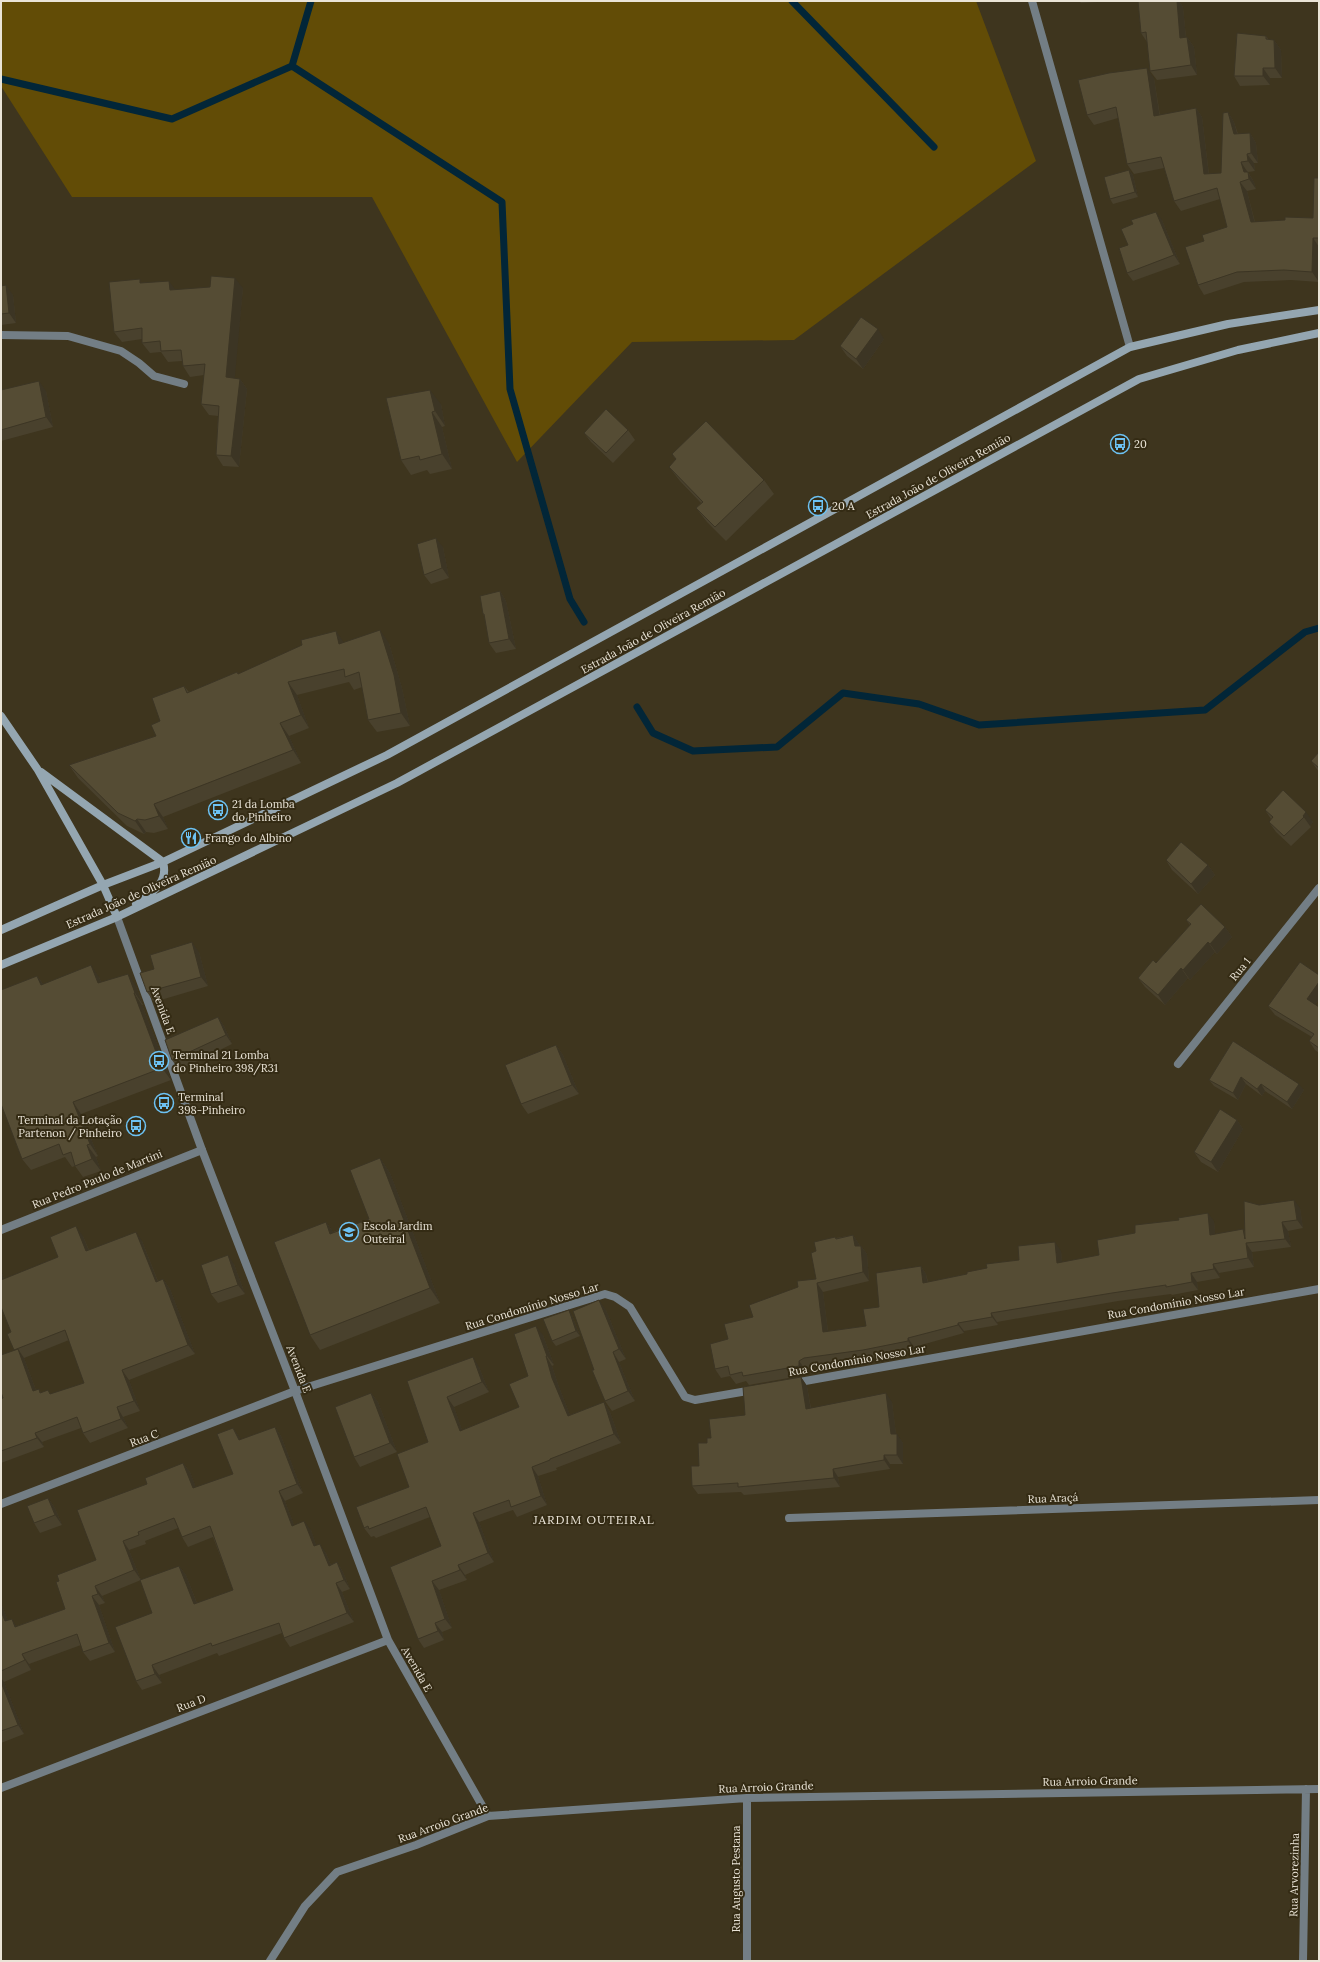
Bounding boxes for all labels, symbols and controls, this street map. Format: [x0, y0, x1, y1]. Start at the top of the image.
street label: Estrada João de Oliveira Remião [863, 430, 1013, 522]
bus stop icon: 20 [1109, 433, 1131, 455]
place label: 20 [1134, 437, 1147, 451]
bus stop icon: 20 A [807, 495, 829, 517]
place label: 20 A [832, 499, 856, 513]
street label: Estrada João de Oliveira Remião [578, 585, 728, 677]
place label: 21 da Lomba do Pinheiro [232, 797, 295, 824]
bus stop icon: 21 da Lomba do Pinheiro [207, 799, 229, 821]
restaurant icon: Frango do Albino [180, 827, 202, 849]
place label: Frango do Albino [205, 831, 292, 845]
street label: Estrada João de Oliveira Remião [64, 852, 218, 932]
street label: Rua 1 [1226, 954, 1254, 984]
street label: Avenida E [148, 983, 178, 1036]
place label: Terminal 21 Lomba do Pinheiro 398/R31 [173, 1048, 278, 1076]
bus stop icon: Terminal 21 Lomba do Pinheiro 398/R31 [148, 1050, 170, 1072]
place label: Terminal 398-Pinheiro [178, 1090, 245, 1117]
bus stop icon: Terminal 398-Pinheiro [153, 1092, 175, 1114]
place label: Terminal da Lotação Partenon / Pinheiro [18, 1113, 122, 1141]
bus stop icon: Terminal da Lotação Partenon / Pinheiro [125, 1115, 147, 1137]
street label: Rua Pedro Paulo de Martini [30, 1146, 164, 1212]
place label: Escola Jardim Outeiral [363, 1219, 433, 1246]
school or university icon: Escola Jardim Outeiral [338, 1221, 360, 1243]
street label: Rua Condomínio Nosso Lar [463, 1279, 601, 1333]
street label: Rua Condomínio Nosso Lar [1106, 1284, 1246, 1322]
street label: Rua Condomínio Nosso Lar [787, 1341, 927, 1379]
street label: Avenida E [283, 1342, 315, 1395]
street label: Rua C [128, 1426, 161, 1450]
street label: Rua Araçá [1027, 1490, 1079, 1506]
district label: JARDIM OUTEIRAL [532, 1512, 655, 1527]
street label: Avenida E [398, 1643, 436, 1694]
street label: Rua D [174, 1691, 208, 1715]
street label: Rua Arroio Grande [1042, 1773, 1138, 1789]
street label: Rua Arroio Grande [718, 1778, 814, 1796]
street label: Rua Arroio Grande [396, 1800, 490, 1846]
street label: Rua Augusto Pestana [729, 1825, 743, 1932]
street label: Rua Arvorezinha [1286, 1833, 1302, 1917]

